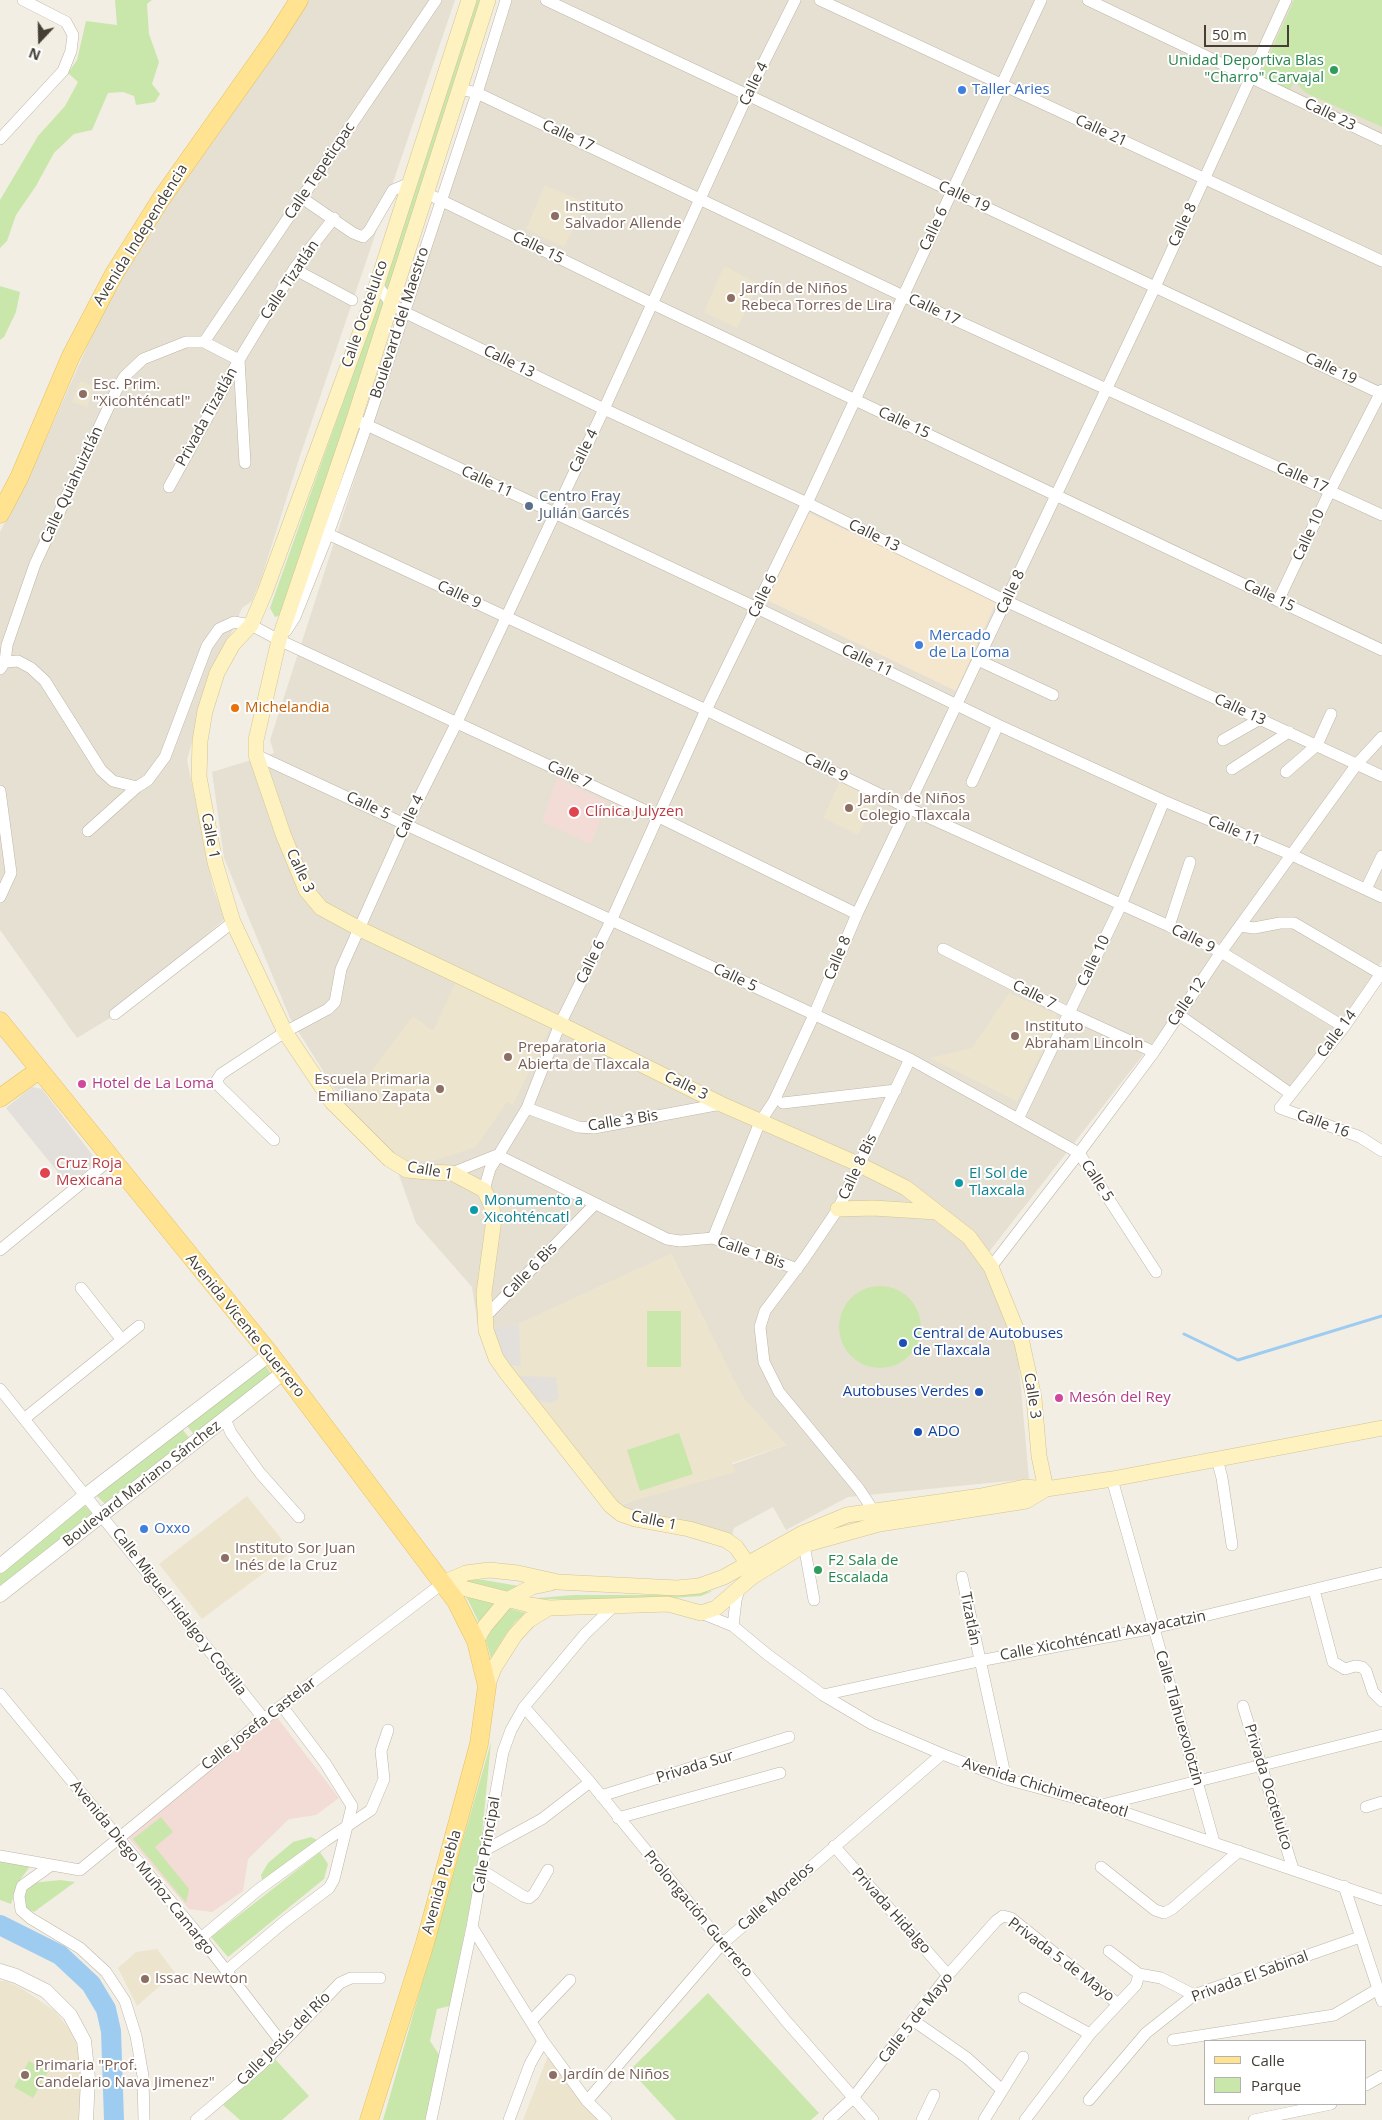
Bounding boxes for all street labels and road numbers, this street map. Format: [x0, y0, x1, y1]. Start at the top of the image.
street label: Calle 4 [736, 59, 772, 109]
street label: Calle 23 [1301, 95, 1359, 135]
street label: Calle 21 [1072, 111, 1130, 151]
street label: Calle 17 [539, 116, 597, 156]
street label: Calle Tepeticpac [281, 119, 359, 223]
street label: Avenida Independencia [90, 161, 192, 309]
street label: Calle 19 [935, 177, 993, 217]
street label: Calle 8 [1165, 200, 1201, 250]
street label: Calle 6 [916, 204, 952, 254]
street label: Calle 15 [509, 228, 567, 268]
street label: Calle Tizatlán [257, 237, 323, 323]
street label: Boulevard del Maestro [367, 245, 433, 401]
street label: Calle Ocotelulco [338, 258, 392, 370]
street label: Calle 17 [905, 290, 963, 330]
street label: Calle 13 [480, 342, 538, 382]
street label: Calle 19 [1302, 349, 1360, 389]
street label: Privada Tizatlán [172, 364, 242, 470]
street label: Calle 15 [875, 403, 933, 443]
street label: Calle Quiahuiztlán [37, 424, 107, 546]
street label: Calle 4 [566, 426, 602, 476]
street label: Calle 17 [1273, 459, 1331, 497]
street label: Calle 11 [458, 462, 516, 502]
street label: Calle 10 [1289, 506, 1329, 564]
street label: Calle 13 [845, 516, 903, 556]
street label: Calle 8 [993, 567, 1029, 617]
street label: Calle 6 [745, 571, 781, 621]
street label: Calle 15 [1240, 576, 1298, 616]
street label: Calle 9 [434, 577, 484, 613]
street label: Calle 11 [838, 641, 896, 681]
street label: Calle 13 [1211, 690, 1269, 730]
street label: Calle 9 [801, 750, 851, 786]
street label: Calle 7 [544, 757, 594, 793]
street label: Calle 5 [343, 788, 393, 824]
street label: Calle 4 [392, 792, 428, 842]
street label: Calle 1 [197, 812, 223, 860]
street label: Calle 11 [1205, 812, 1263, 850]
street label: Calle 3 [282, 846, 318, 896]
street label: Calle 9 [1168, 921, 1218, 957]
street label: Calle 10 [1074, 932, 1114, 990]
street label: Calle 8 [821, 933, 855, 983]
street label: Calle 6 [573, 937, 609, 987]
street label: Calle 5 [710, 960, 760, 996]
street label: Calle 12 [1164, 974, 1210, 1030]
street label: Calle 7 [1009, 976, 1059, 1014]
street label: Calle 14 [1313, 1007, 1361, 1061]
street label: Calle 3 [661, 1068, 711, 1104]
street label: Calle 16 [1294, 1106, 1352, 1142]
street label: Calle 3 Bis [587, 1107, 659, 1135]
street label: Calle 8 Bis [835, 1131, 881, 1203]
street label: Calle 5 [1077, 1157, 1117, 1205]
street label: Calle 1 [406, 1158, 454, 1184]
street label: Calle 1 Bis [715, 1233, 787, 1273]
street label: Calle 6 Bis [499, 1239, 561, 1303]
street label: Avenida Vicente Guerrero [182, 1251, 308, 1401]
street label: Calle 3 [1019, 1372, 1045, 1420]
street label: Boulevard Mariano Sánchez [60, 1417, 224, 1551]
street label: Calle 1 [630, 1507, 678, 1535]
street label: Calle Miguel Hidalgo y Costilla [108, 1525, 250, 1699]
street label: Tizatlán [956, 1591, 984, 1647]
street label: Calle Xicohténcatl Axayacatzin [998, 1607, 1208, 1665]
street label: Calle Tlahuexolotzin [1151, 1648, 1207, 1788]
street label: Calle Josefa Castelar [198, 1674, 320, 1774]
street label: Privada Ocotelulco [1240, 1722, 1296, 1852]
street label: Privada Sur [654, 1747, 736, 1787]
street label: Avenida Chichimecateotl [960, 1754, 1130, 1822]
street label: Avenida Diego Muñoz Camargo [66, 1777, 218, 1959]
street label: Calle Principal [470, 1795, 504, 1895]
street label: Avenida Puebla [419, 1828, 465, 1936]
street label: Prolongación Guerrero [640, 1847, 756, 1981]
street label: Calle Morelos [734, 1859, 818, 1935]
street label: Privada Hidalgo [848, 1864, 934, 1958]
street label: Privada 5 de Mayo [1004, 1914, 1118, 2006]
street label: Privada El Sabinal [1189, 1948, 1311, 2006]
street label: Calle 5 de Mayo [875, 1969, 957, 2067]
street label: Calle Jesús del Río [233, 1988, 335, 2090]

